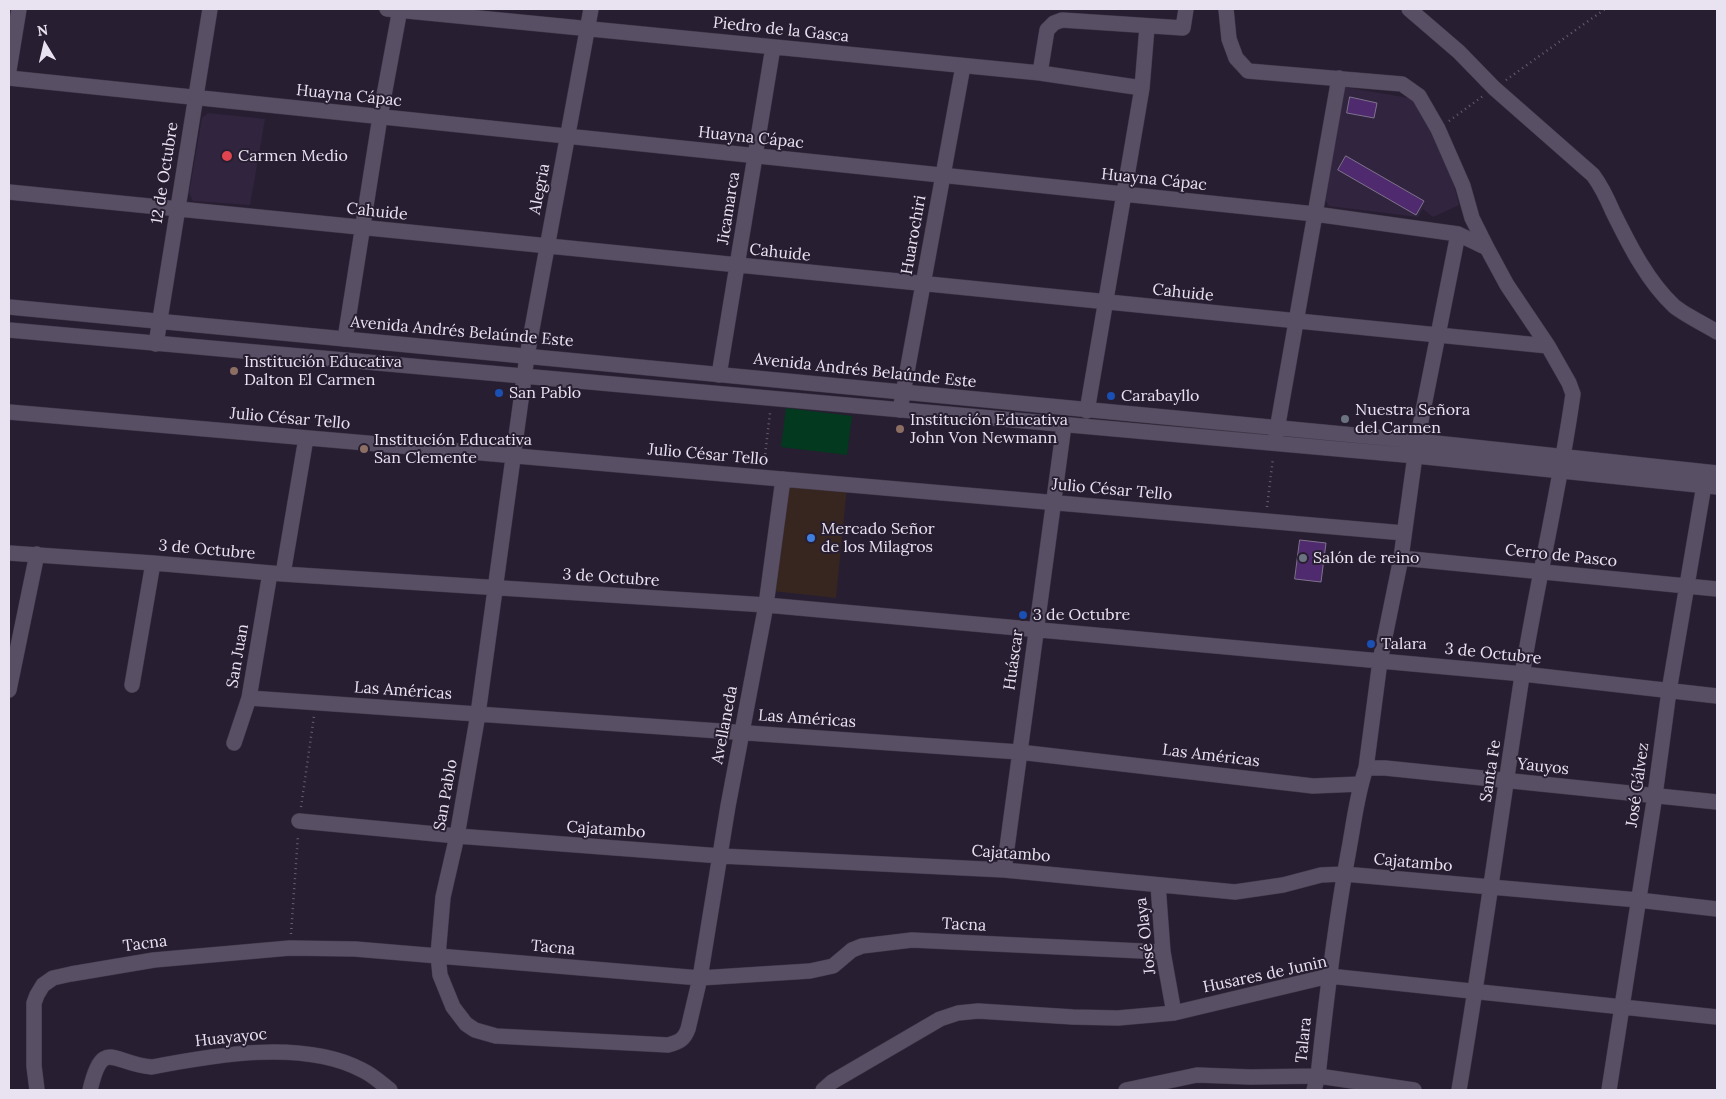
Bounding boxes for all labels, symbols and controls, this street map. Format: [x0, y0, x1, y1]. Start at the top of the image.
street label: Piedro de la Gasca [712, 13, 850, 47]
north arrow [20, 20, 70, 70]
text: N [36, 20, 49, 40]
street label: Huayna Cápac [295, 81, 403, 111]
street label: 12 de Octubre [147, 121, 183, 225]
street label: Huayna Cápac [697, 123, 805, 153]
place label: Carmen Medio [238, 146, 348, 166]
marker: Carmen Medio [220, 149, 234, 163]
street label: Alegria [526, 162, 554, 216]
street label: Huayna Cápac [1100, 165, 1208, 195]
street label: Jicamarca [714, 170, 744, 246]
street label: Huarochiri [898, 194, 930, 276]
street label: Cahuide [346, 199, 408, 225]
street label: Cahuide [749, 240, 811, 266]
street label: Cahuide [1152, 280, 1214, 306]
street label: Avenida Andrés Belaúnde Este [350, 313, 574, 351]
street label: Avenida Andrés Belaúnde Este [753, 350, 977, 392]
place label: Institución Educativa Dalton El Carmen [244, 352, 402, 390]
marker: Institución Educativa Dalton El Carmen [228, 365, 240, 377]
place label: San Pablo [509, 383, 581, 403]
place label: Carabayllo [1121, 386, 1199, 406]
marker: San Pablo [493, 387, 505, 399]
marker: Carabayllo [1105, 390, 1117, 402]
place label: Nuestra Señora del Carmen [1355, 400, 1470, 438]
street label: Julio César Tello [229, 404, 351, 434]
place label: Institución Educativa John Von Newmann [910, 410, 1068, 448]
marker: Nuestra Señora del Carmen [1339, 413, 1351, 425]
marker: Institución Educativa John Von Newmann [894, 423, 906, 435]
place label: Institución Educativa San Clemente [374, 430, 532, 468]
street label: Julio César Tello [647, 440, 769, 470]
marker: Institución Educativa San Clemente [358, 443, 370, 455]
street label: Julio César Tello [1051, 475, 1173, 505]
place label: Mercado Señor de los Milagros [821, 519, 935, 557]
marker: Mercado Señor de los Milagros [805, 532, 817, 544]
street label: 3 de Octubre [158, 536, 256, 564]
street label: Cerro de Pasco [1504, 541, 1618, 571]
place label: Salón de reino [1313, 548, 1419, 568]
marker: Salón de reino [1297, 552, 1309, 564]
street label: 3 de Octubre [562, 565, 660, 591]
place label: 3 de Octubre [1033, 605, 1130, 625]
marker: 3 de Octubre [1017, 609, 1029, 621]
street label: San Juan [223, 622, 253, 690]
street label: Huáscar [1000, 628, 1028, 692]
place label: Talara [1381, 634, 1427, 654]
marker: Talara [1365, 638, 1377, 650]
street label: 3 de Octubre [1444, 639, 1542, 669]
street label: Las Américas [353, 678, 453, 704]
street label: Avellaneda [708, 684, 742, 766]
street label: Las Américas [757, 706, 857, 732]
street label: Santa Fe [1477, 739, 1505, 803]
street label: Las Américas [1161, 740, 1261, 772]
street label: José Gálvez [1623, 742, 1653, 828]
street label: Yauyos [1516, 755, 1570, 779]
street label: San Pablo [430, 758, 462, 832]
street label: Cajatambo [566, 818, 646, 842]
street label: Cajatambo [971, 842, 1051, 866]
street label: Cajatambo [1373, 850, 1453, 876]
street label: José Olaya [1132, 896, 1160, 976]
street label: Tacna [941, 914, 987, 936]
street label: Tacna [122, 932, 168, 956]
street label: Tacna [530, 936, 576, 960]
street label: Husares de Junin [1201, 952, 1329, 998]
street label: Talara [1292, 1016, 1316, 1064]
street label: Huayayoc [194, 1025, 268, 1051]

